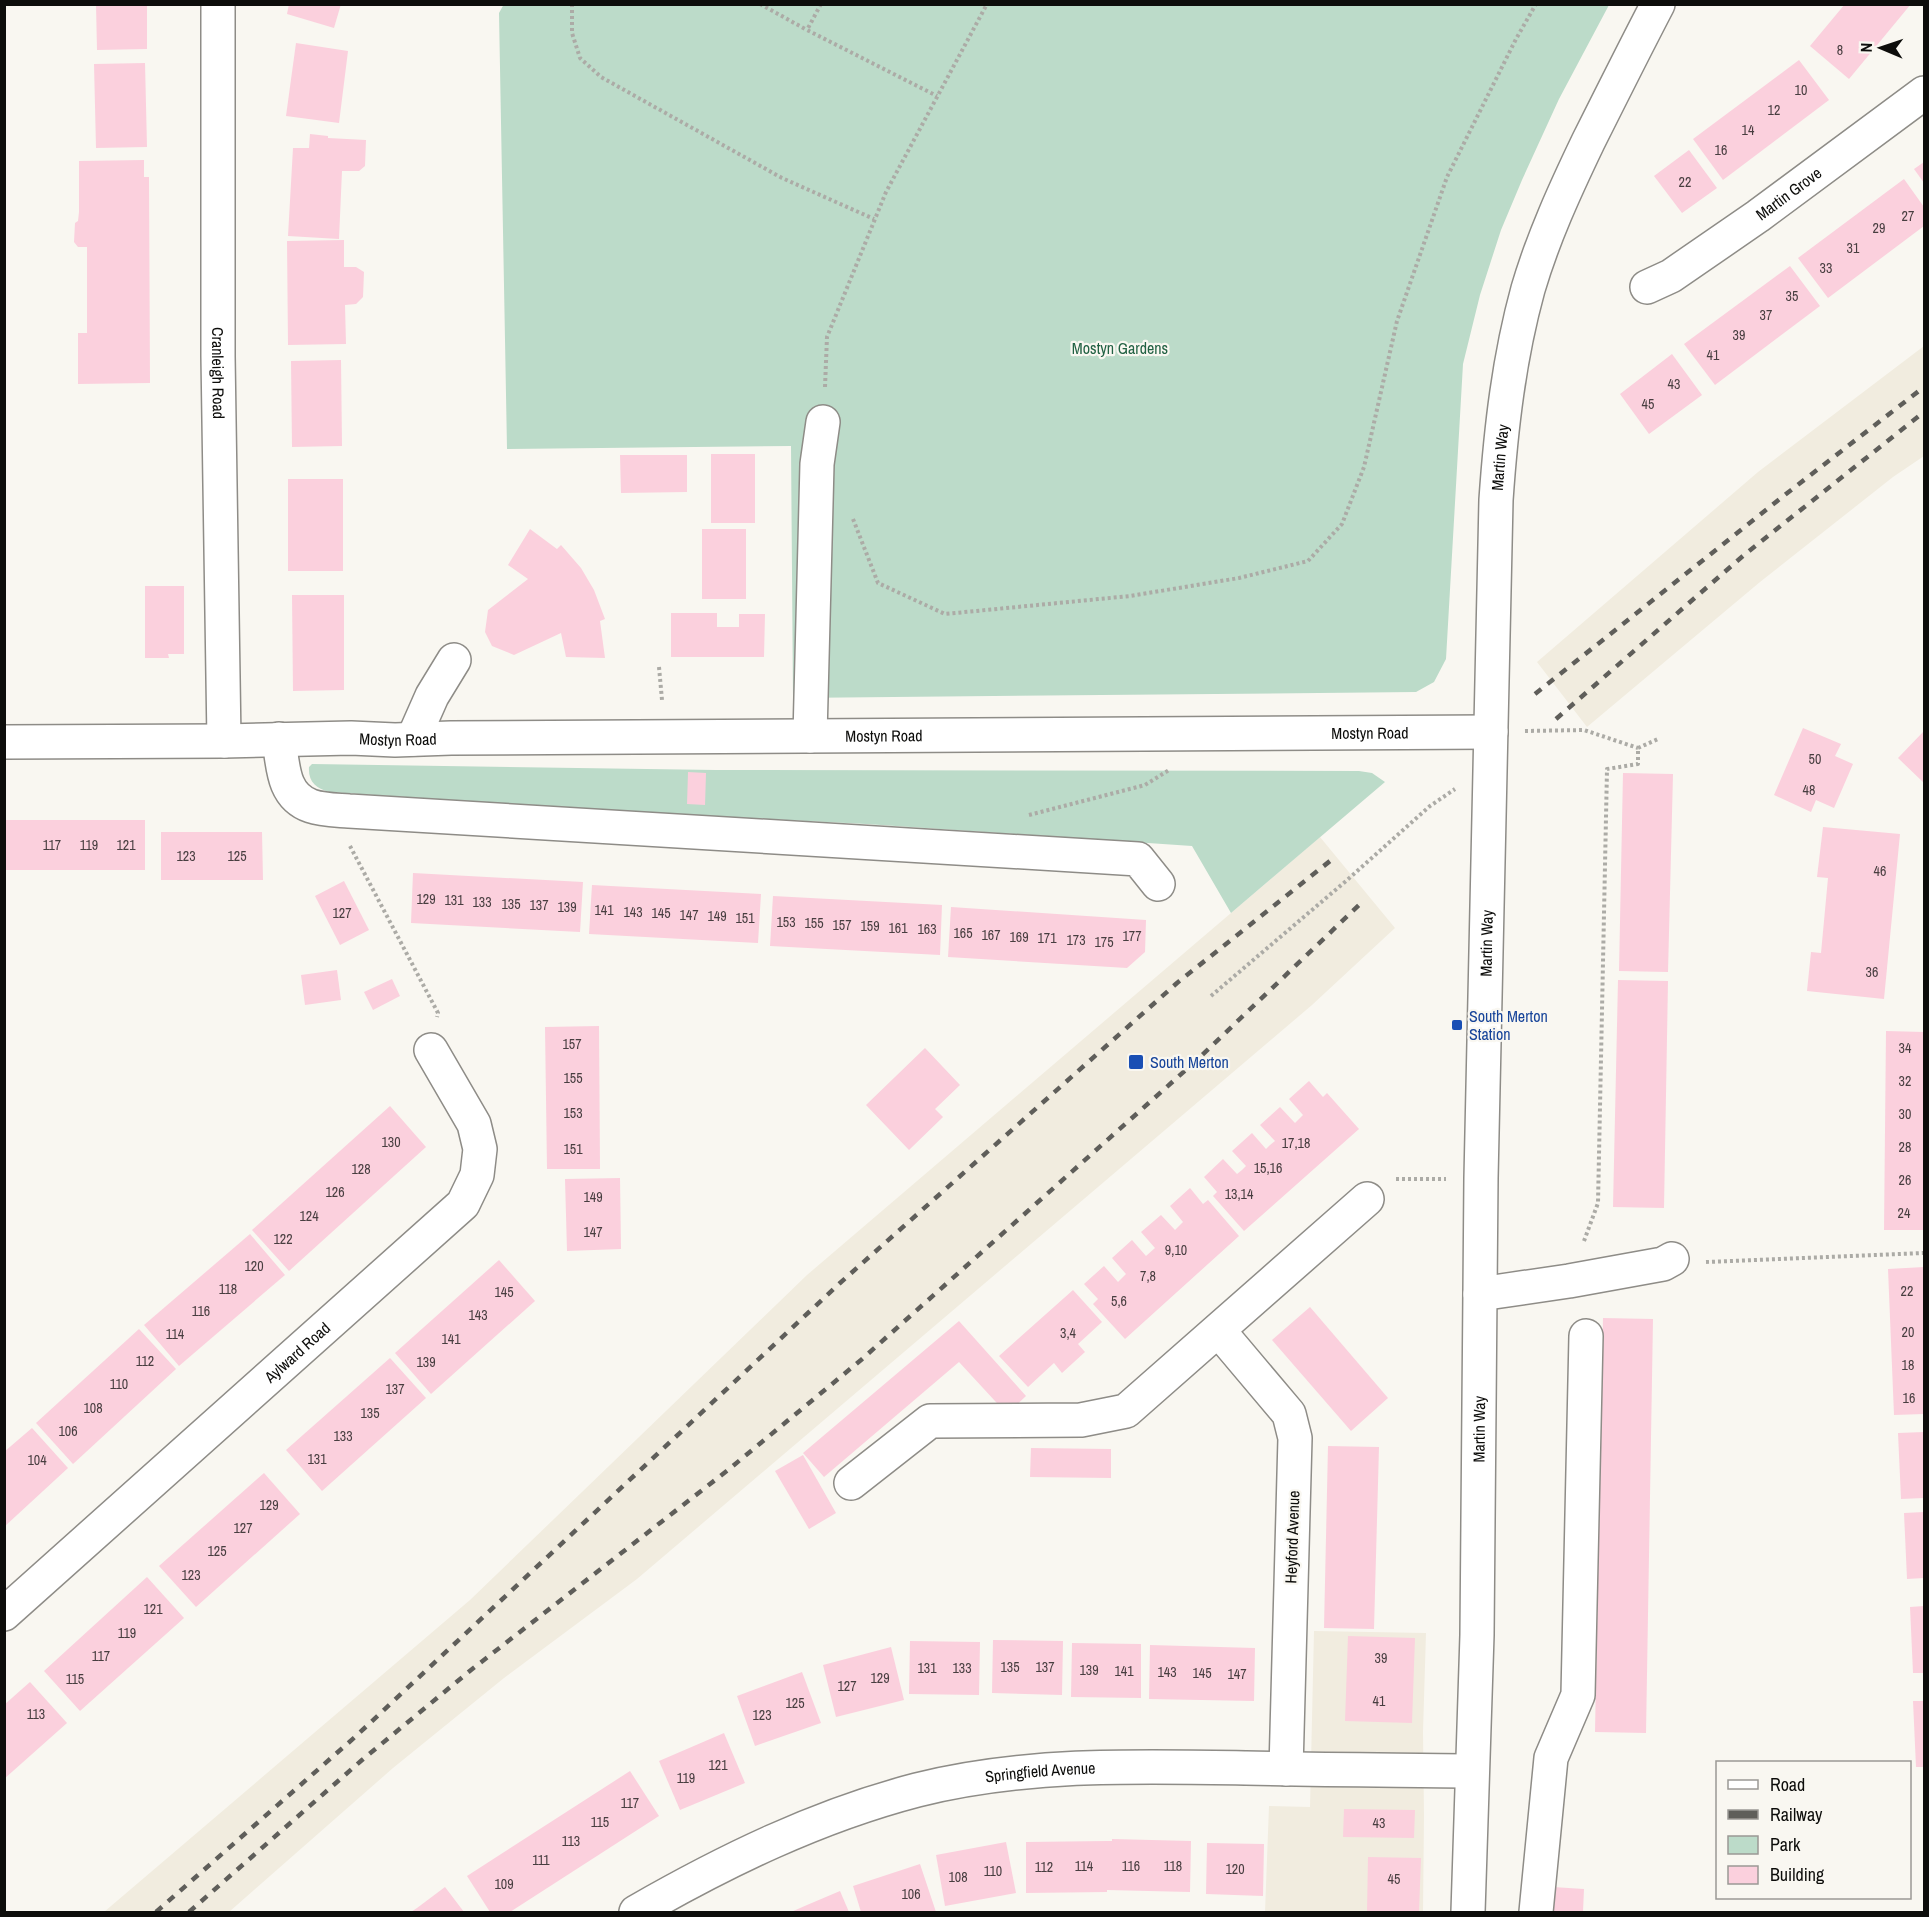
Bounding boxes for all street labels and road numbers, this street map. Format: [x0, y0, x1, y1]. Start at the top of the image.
street label: Martin Grove [1751, 162, 1826, 225]
street label: Cranleigh Road [207, 327, 230, 419]
street label: Martin Way [1486, 423, 1514, 491]
street label: Mostyn Road [1331, 721, 1409, 744]
street label: Mostyn Road [845, 724, 923, 747]
street label: Mostyn Road [359, 727, 437, 751]
street label: Martin Way [1474, 909, 1498, 977]
street label: Aylward Road [259, 1317, 335, 1388]
street label: Martin Way [1468, 1395, 1490, 1463]
street label: Heyford Avenue [1279, 1490, 1305, 1584]
street label: Springfield Avenue [984, 1757, 1096, 1788]

